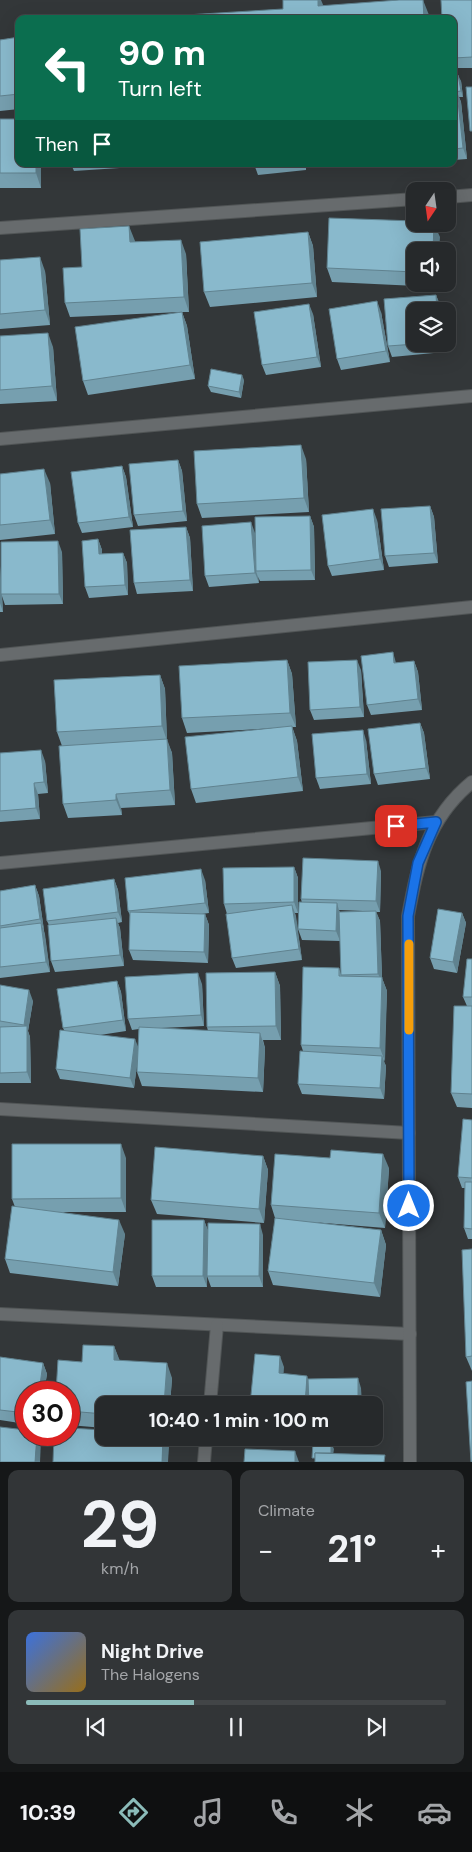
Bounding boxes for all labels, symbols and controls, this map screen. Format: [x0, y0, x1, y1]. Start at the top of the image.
text: 90 m [118, 30, 206, 76]
icon: left [35, 35, 100, 100]
text: Turn left [118, 74, 202, 103]
icon: arrive [88, 130, 116, 158]
text: Then [35, 132, 78, 157]
north arrow [406, 182, 456, 232]
map controls [406, 182, 456, 352]
button: sound [406, 242, 456, 292]
button: layers [406, 302, 456, 352]
pin [375, 805, 417, 847]
icon: arrive [382, 812, 410, 840]
position arrow [382, 1179, 434, 1231]
speed limit sign: 30 [15, 1381, 80, 1446]
text: 10:40 · 1 min · 100 m [149, 1408, 329, 1433]
text: 29 [81, 1483, 159, 1567]
text: Climate [258, 1500, 315, 1521]
text: 21° [327, 1524, 377, 1574]
text: − [258, 1532, 273, 1569]
text: + [431, 1532, 446, 1569]
text: km/h [101, 1558, 139, 1579]
text: Night Drive [101, 1639, 204, 1664]
text: The Halogens [101, 1664, 200, 1685]
icon: previous [82, 1713, 110, 1741]
icon: pause [222, 1713, 250, 1741]
icon: next [362, 1713, 390, 1741]
icon: directions [116, 1795, 151, 1830]
icon: music [191, 1795, 226, 1830]
icon: phone [266, 1795, 301, 1830]
icon: climate [342, 1795, 377, 1830]
icon: car [417, 1795, 452, 1830]
text: 10:39 [20, 1798, 76, 1827]

